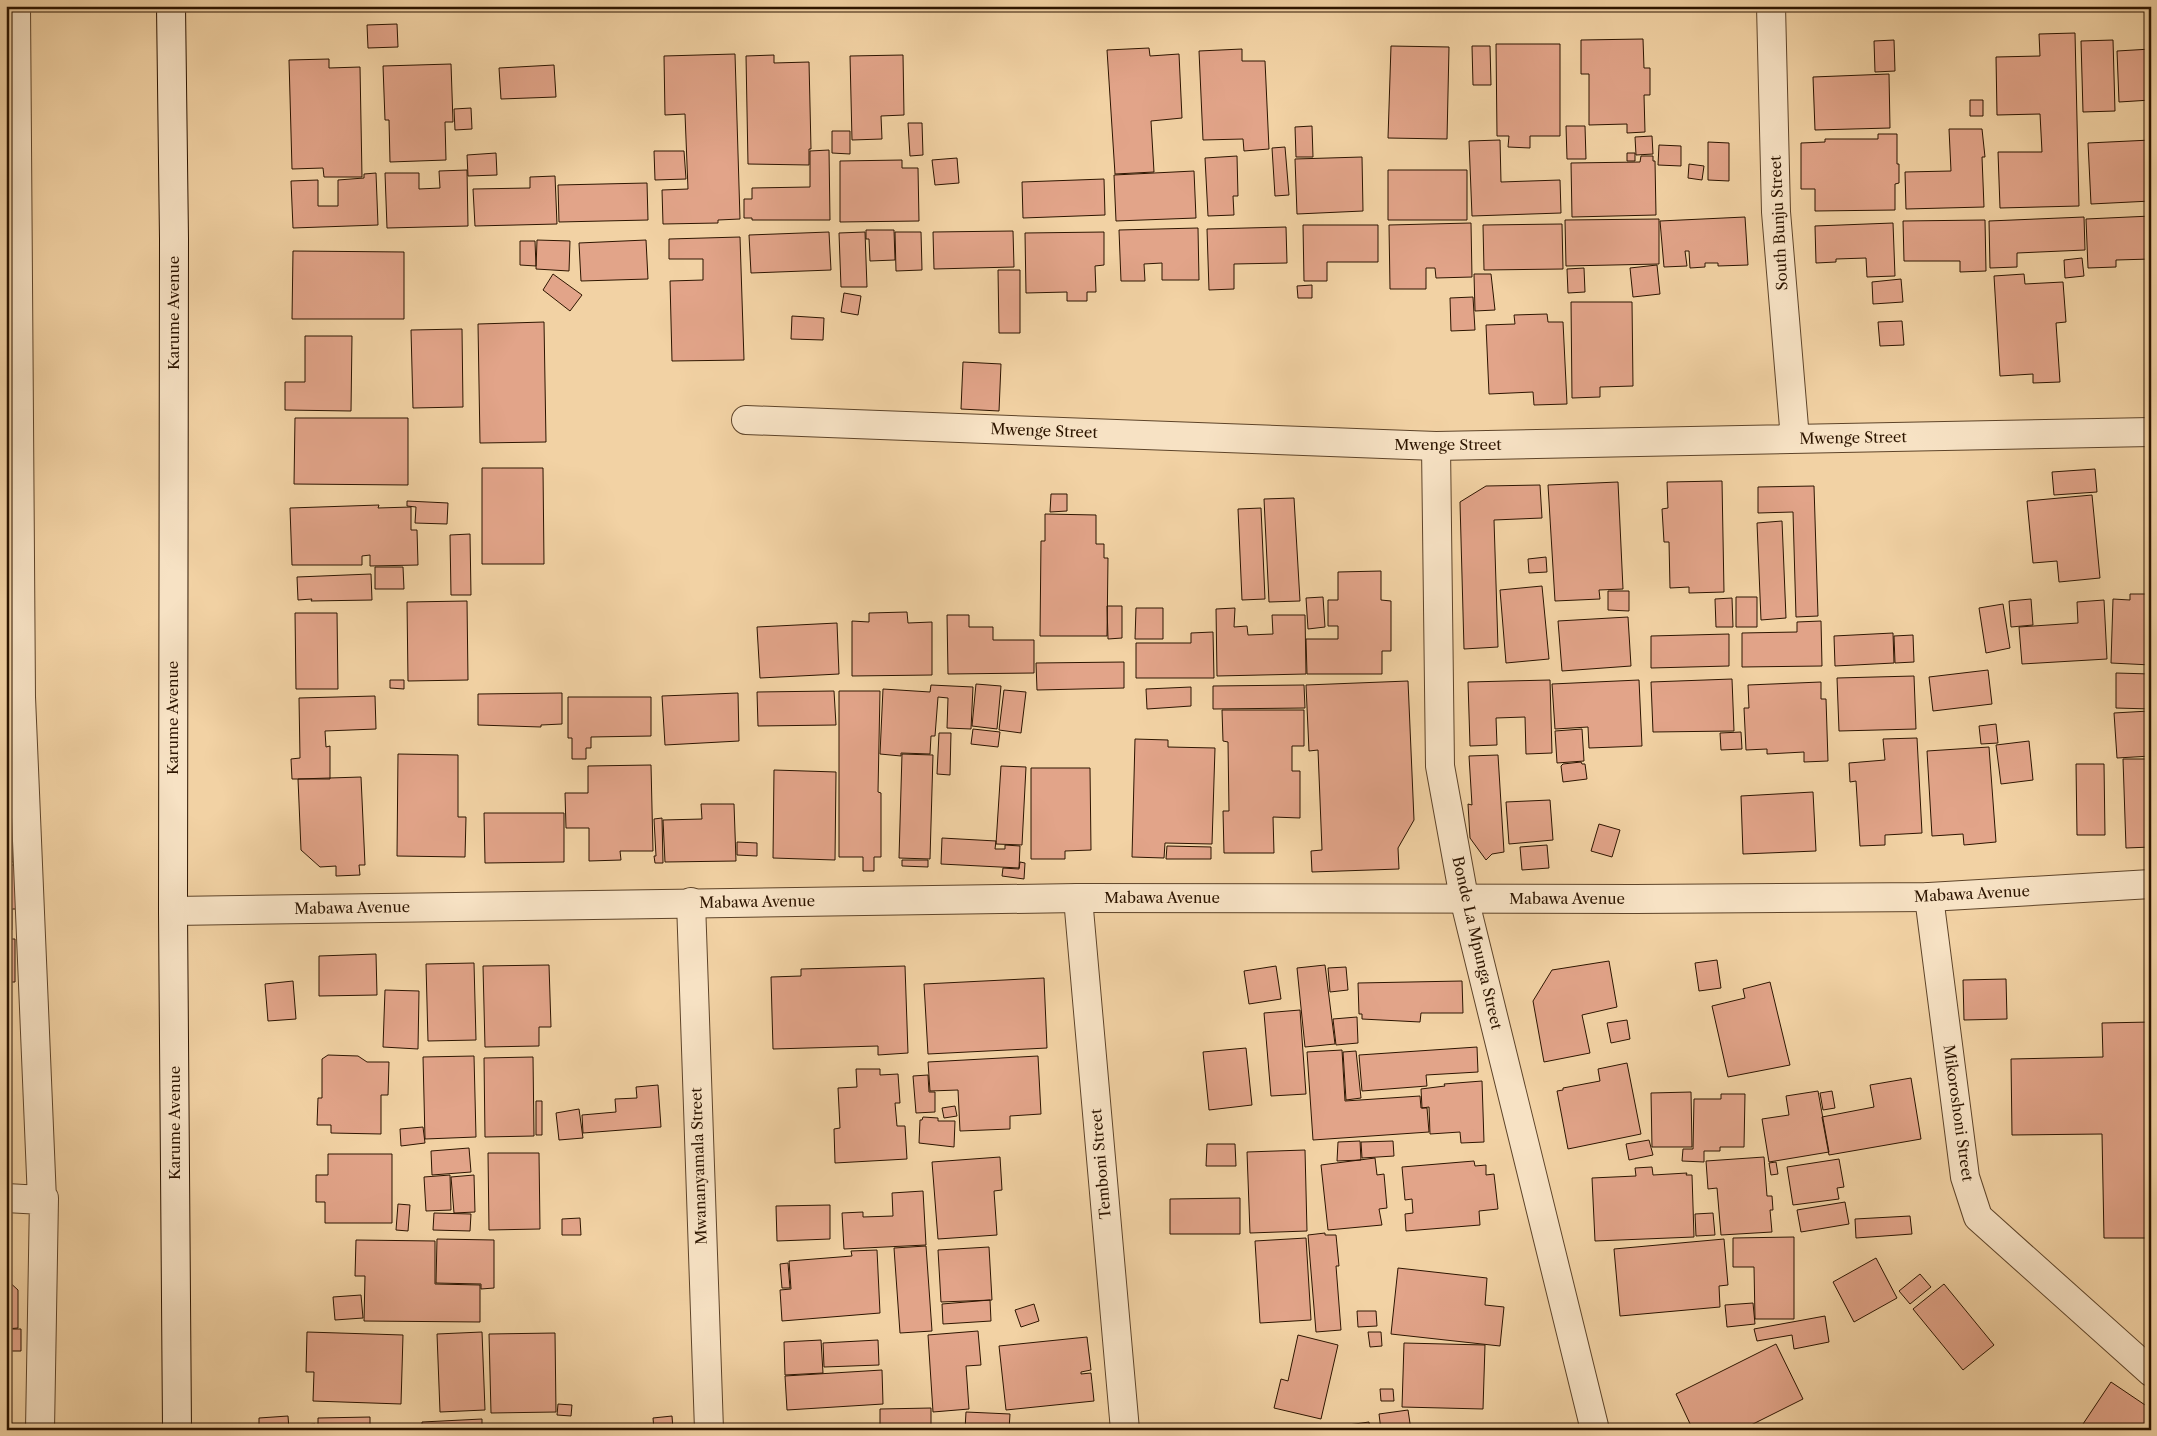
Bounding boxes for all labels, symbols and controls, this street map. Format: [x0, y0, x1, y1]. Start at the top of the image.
street label: South Bunju Street [1765, 154, 1792, 291]
street label: Karume Avenue [164, 256, 183, 370]
street label: Mwenge Street [990, 419, 1099, 442]
street label: Mwenge Street [1799, 427, 1908, 448]
street label: Mwenge Street [1394, 435, 1502, 454]
street label: Karume Avenue [163, 661, 182, 775]
street label: Bonde La Mpunga Street [1448, 854, 1507, 1032]
street label: Mabawa Avenue [1914, 881, 2030, 906]
street label: Mabawa Avenue [1104, 888, 1220, 907]
street label: Mabawa Avenue [1509, 889, 1625, 908]
street label: Mabawa Avenue [699, 891, 815, 912]
street label: Mabawa Avenue [294, 897, 410, 918]
street label: Mikoroshoni Street [1939, 1043, 1978, 1183]
street label: Karume Avenue [165, 1066, 184, 1180]
street label: Mwananyamala Street [686, 1086, 711, 1245]
street label: Temboni Street [1086, 1107, 1115, 1220]

